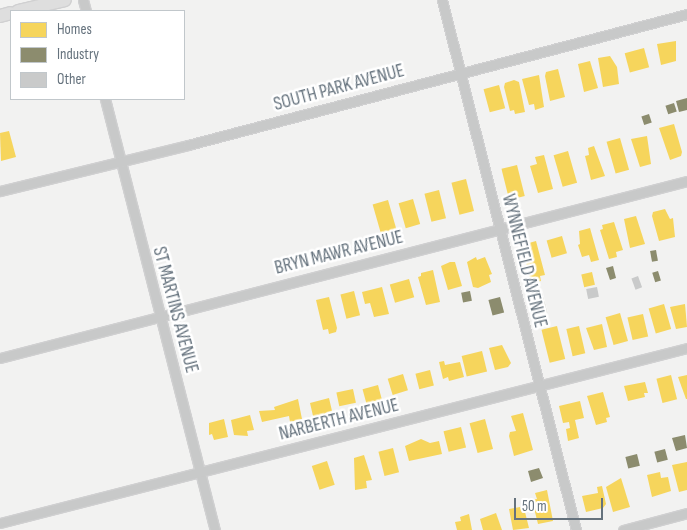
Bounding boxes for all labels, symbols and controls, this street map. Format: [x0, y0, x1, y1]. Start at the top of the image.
legend [10, 10, 185, 100]
text: Homes [57, 20, 92, 39]
text: Industry [57, 45, 99, 64]
street label: SOUTH PARK AVENUE [271, 60, 407, 116]
text: Other [57, 70, 86, 89]
street label: WYNNEFIELD AVENUE [496, 192, 552, 330]
street label: BRYN MAWR AVENUE [272, 226, 406, 280]
street label: ST MARTINS AVENUE [147, 244, 203, 376]
street label: NARBERTH AVENUE [277, 394, 401, 446]
scale bar [517, 488, 606, 520]
text: 50 m [522, 497, 547, 516]

